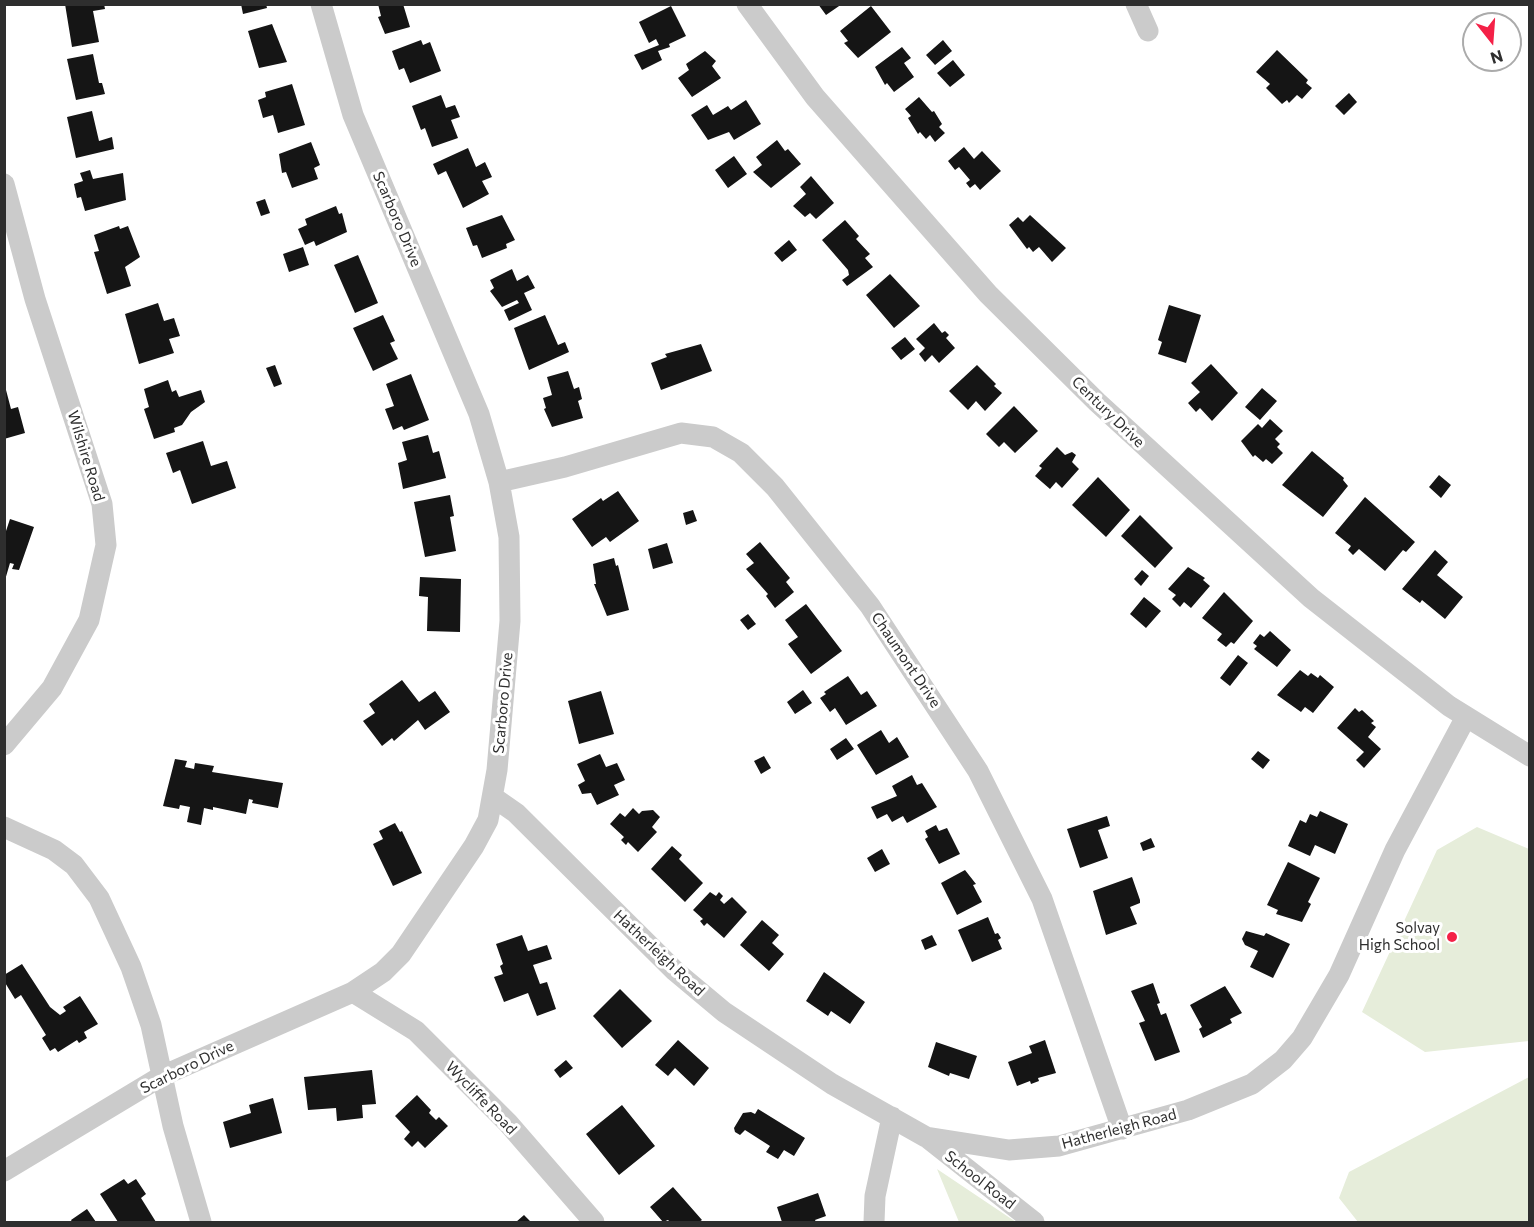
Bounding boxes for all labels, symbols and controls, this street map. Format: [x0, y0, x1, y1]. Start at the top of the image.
north arrow [1462, 12, 1522, 72]
text: N [1488, 47, 1505, 69]
street label: Scarboro Drive [369, 169, 425, 269]
street label: Century Drive [1068, 373, 1148, 451]
street label: Wilshire Road [64, 409, 108, 503]
street label: Chaumont Drive [868, 609, 944, 711]
street label: Scarboro Drive [490, 652, 516, 754]
street label: Hatherleigh Road [610, 906, 708, 1000]
place label: Solvay High School [1359, 919, 1440, 954]
marker: Solvay High School [1445, 930, 1459, 944]
street label: Scarboro Drive [137, 1037, 237, 1097]
street label: Wycliffe Road [442, 1058, 520, 1138]
street label: Hatherleigh Road [1060, 1105, 1178, 1153]
street label: School Road [941, 1147, 1019, 1213]

